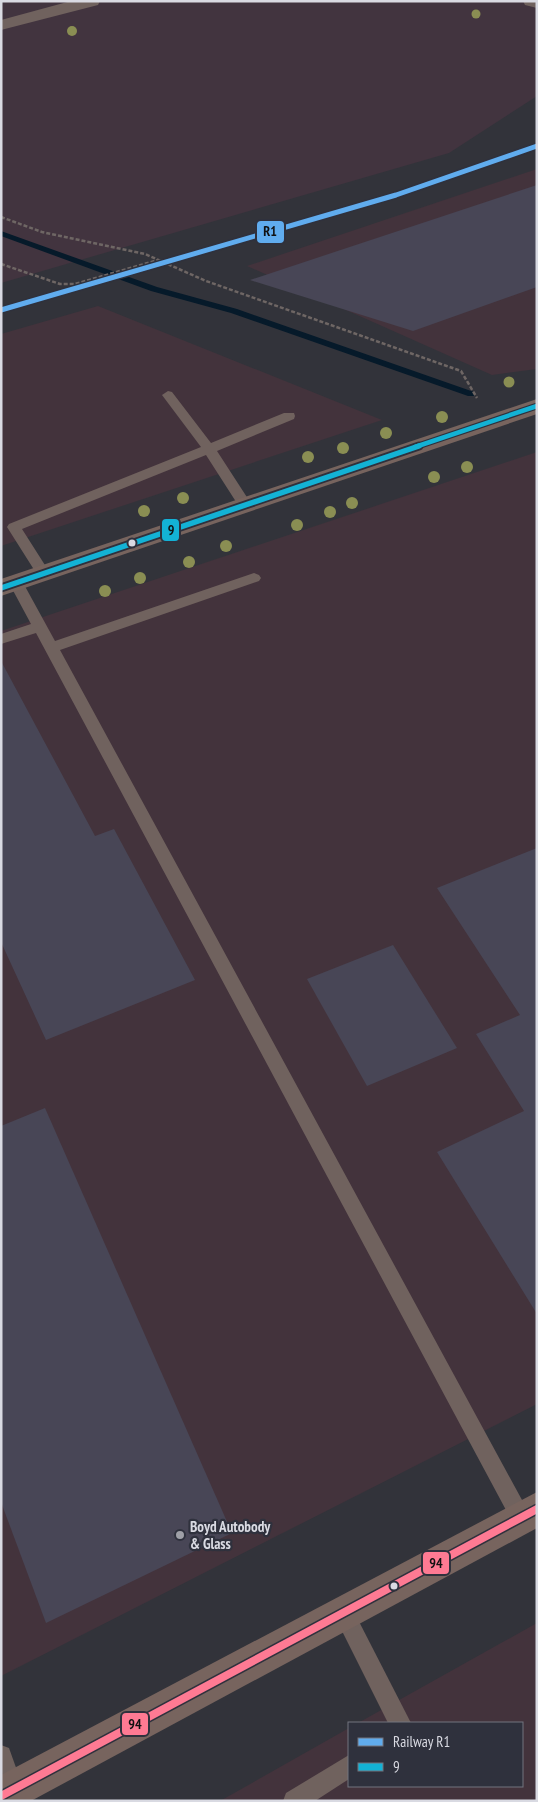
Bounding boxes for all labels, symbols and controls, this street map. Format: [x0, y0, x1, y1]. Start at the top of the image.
line badge: R1 [256, 220, 285, 244]
text: R1 [263, 222, 277, 240]
line badge: 9 [161, 518, 180, 542]
text: 9 [168, 521, 175, 539]
unlabelled marker [127, 538, 137, 548]
place label: Boyd Autobody & Glass [190, 1517, 271, 1553]
marker: Boyd Autobody & Glass [174, 1529, 186, 1541]
line badge: 94 [422, 1551, 450, 1575]
text: 94 [429, 1554, 443, 1572]
unlabelled marker [389, 1581, 399, 1591]
line badge: 94 [121, 1712, 149, 1736]
text: 94 [128, 1715, 142, 1733]
legend [348, 1722, 523, 1787]
text: Railway R1 [393, 1732, 450, 1751]
text: 9 [393, 1757, 400, 1776]

